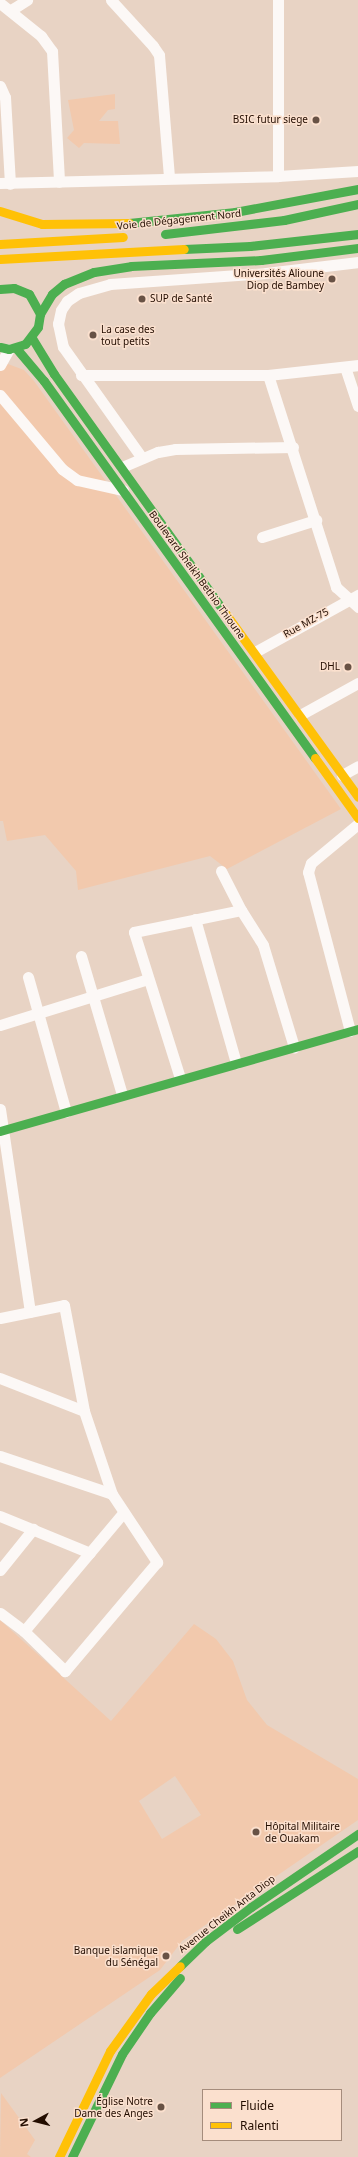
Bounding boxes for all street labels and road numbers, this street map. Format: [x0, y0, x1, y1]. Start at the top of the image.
street label: Voie de Dégagement Nord [116, 208, 242, 232]
street label: Boulevard Sheikh Bethio Thioune [146, 509, 248, 641]
street label: Rue MZ-75 [281, 606, 331, 640]
street label: Avenue Cheikh Anta Diop [176, 1873, 278, 1955]

